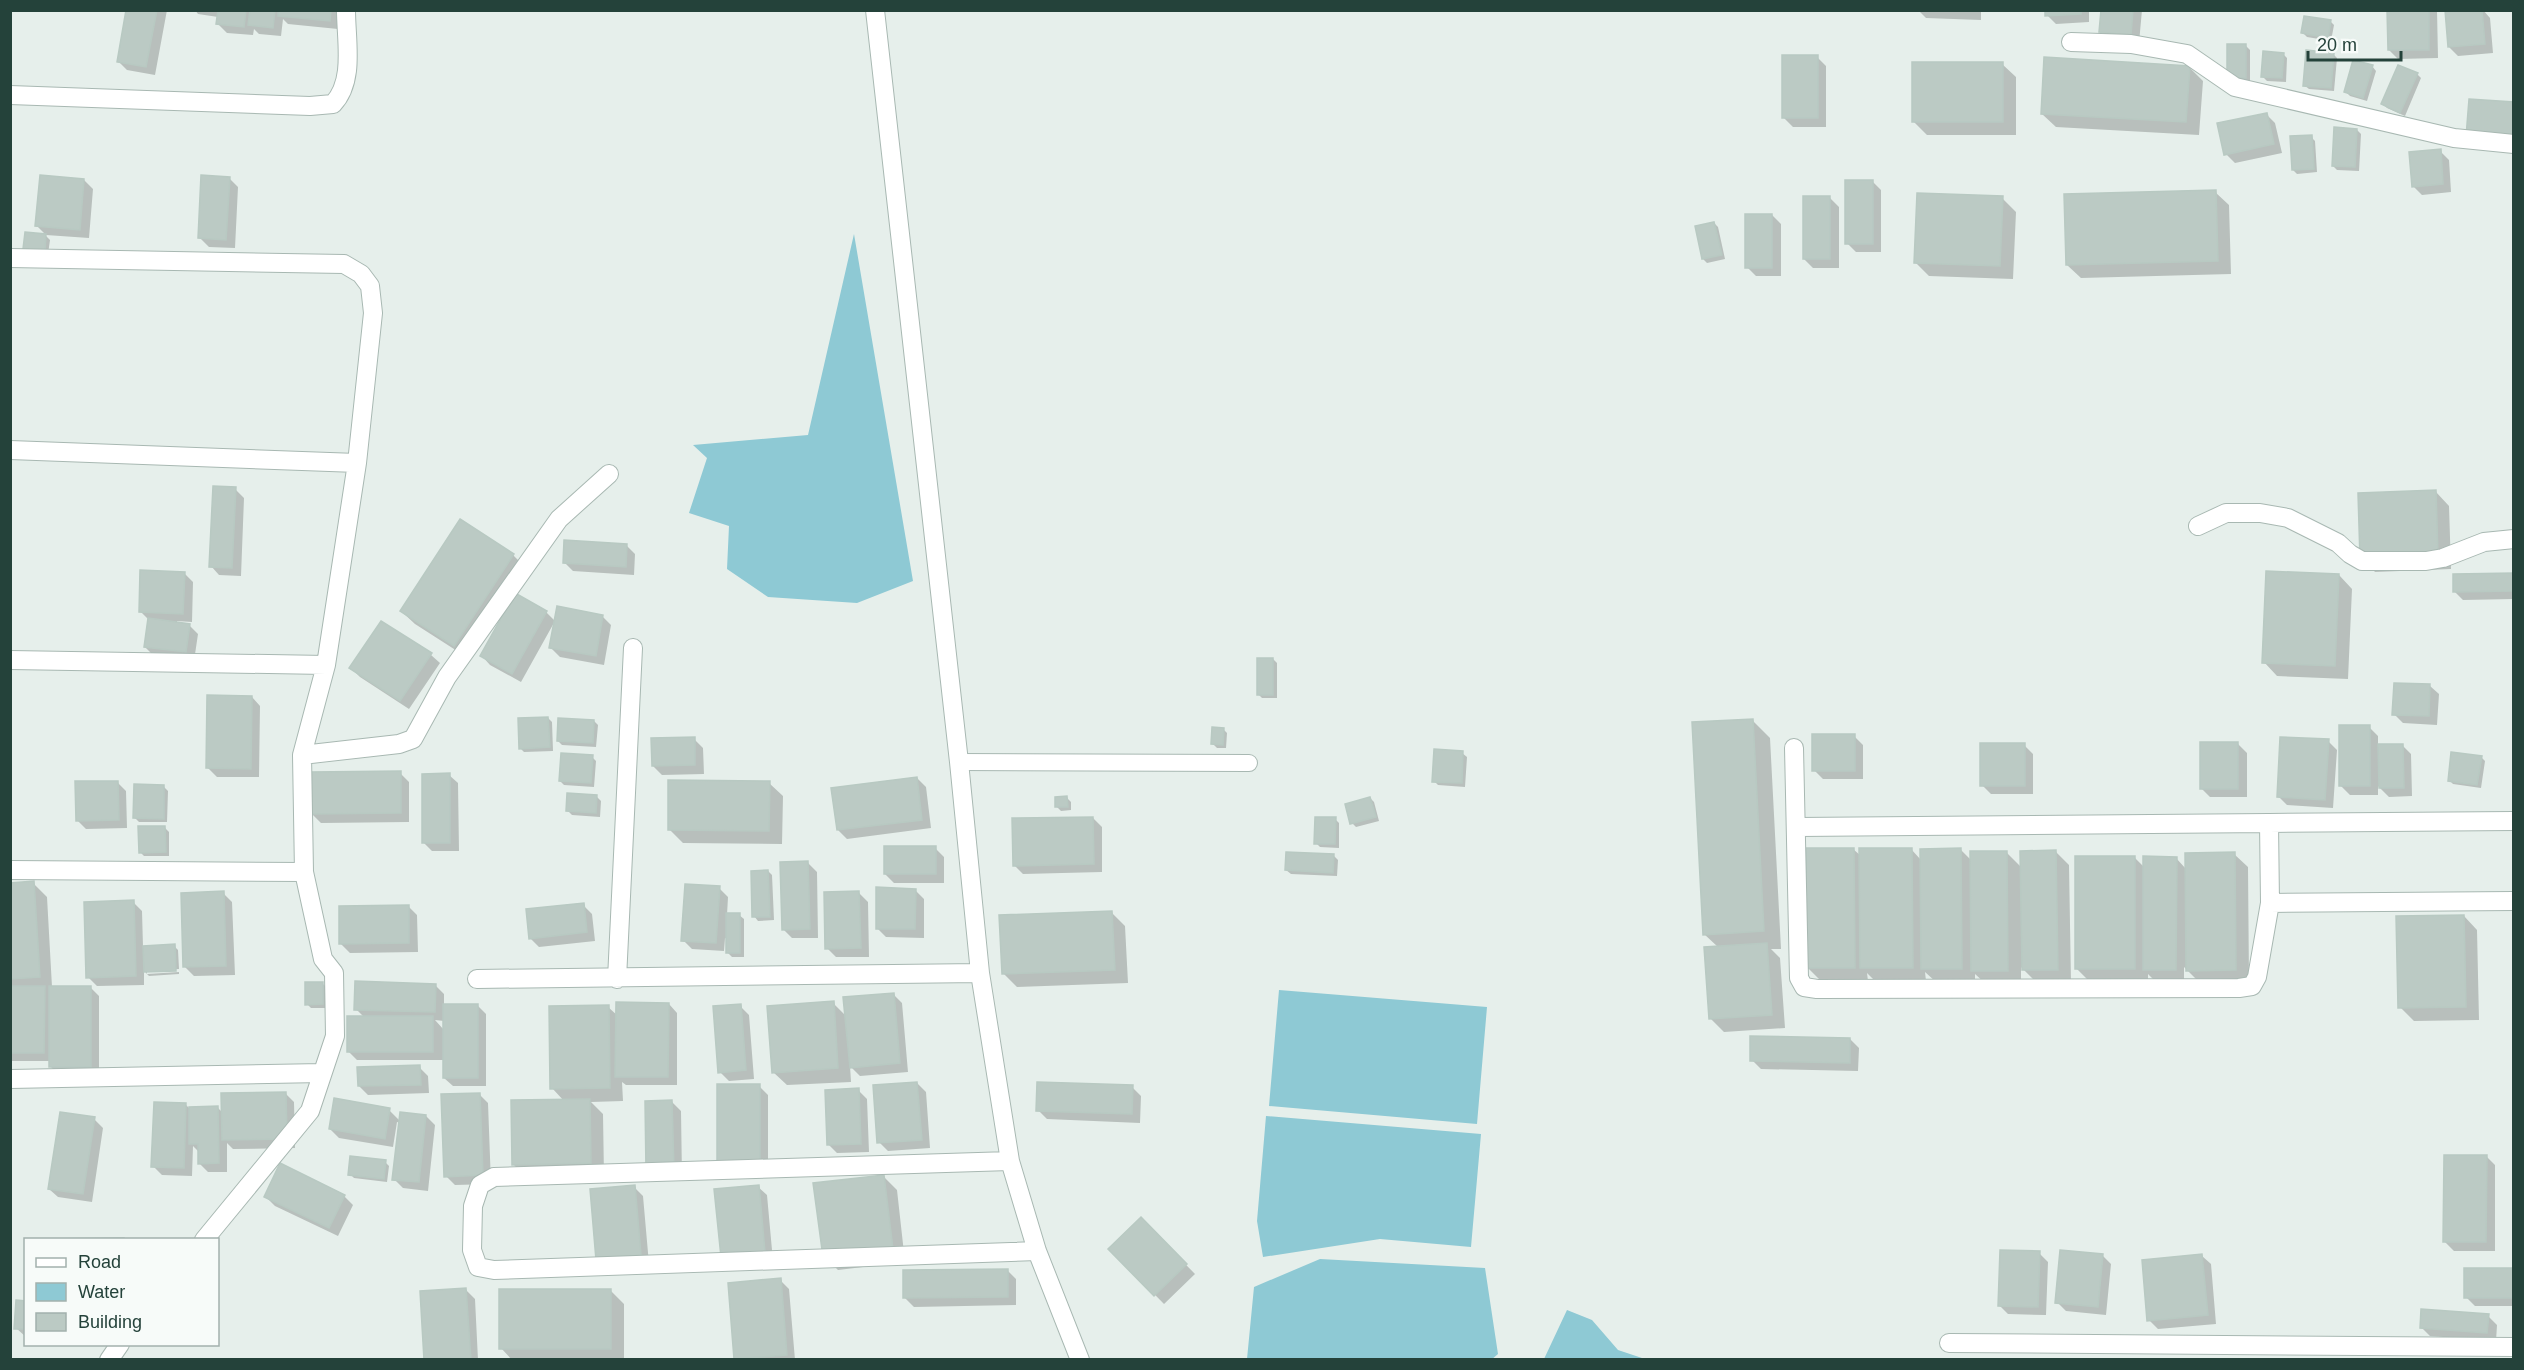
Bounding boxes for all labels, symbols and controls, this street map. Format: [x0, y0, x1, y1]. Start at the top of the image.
scale bar [2308, 24, 2401, 62]
text: 20 m [2317, 35, 2357, 55]
legend [24, 1238, 219, 1346]
text: Road [78, 1252, 121, 1272]
text: Water [78, 1282, 125, 1302]
text: Building [78, 1312, 142, 1332]

